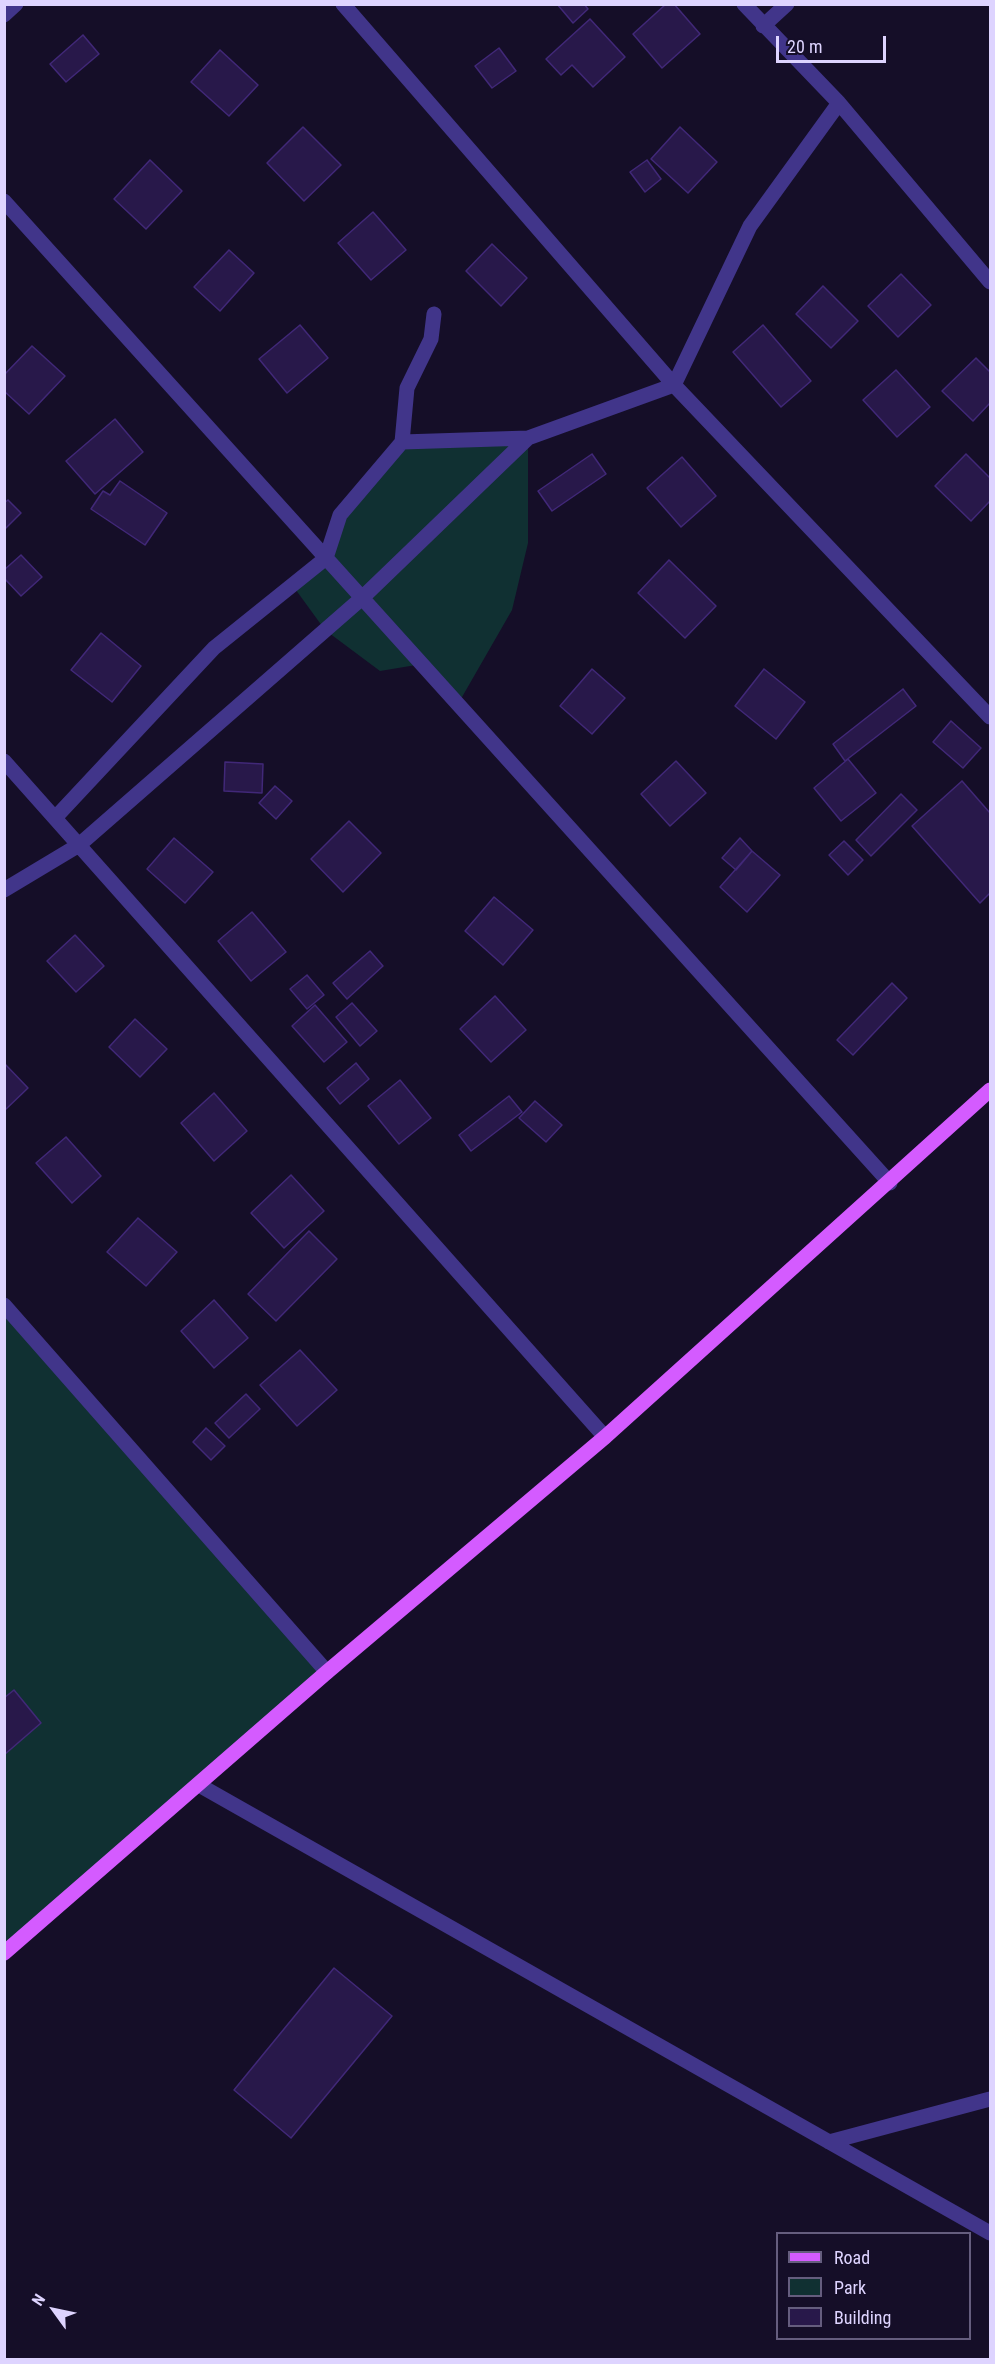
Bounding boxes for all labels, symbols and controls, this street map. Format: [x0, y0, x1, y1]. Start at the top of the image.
scale bar [779, 24, 888, 62]
text: 20 m [787, 36, 822, 57]
legend [776, 2232, 971, 2340]
text: Road [834, 2247, 870, 2268]
text: Park [834, 2277, 866, 2298]
north arrow [24, 2280, 84, 2340]
text: N [28, 2291, 49, 2309]
text: Building [834, 2307, 891, 2328]

